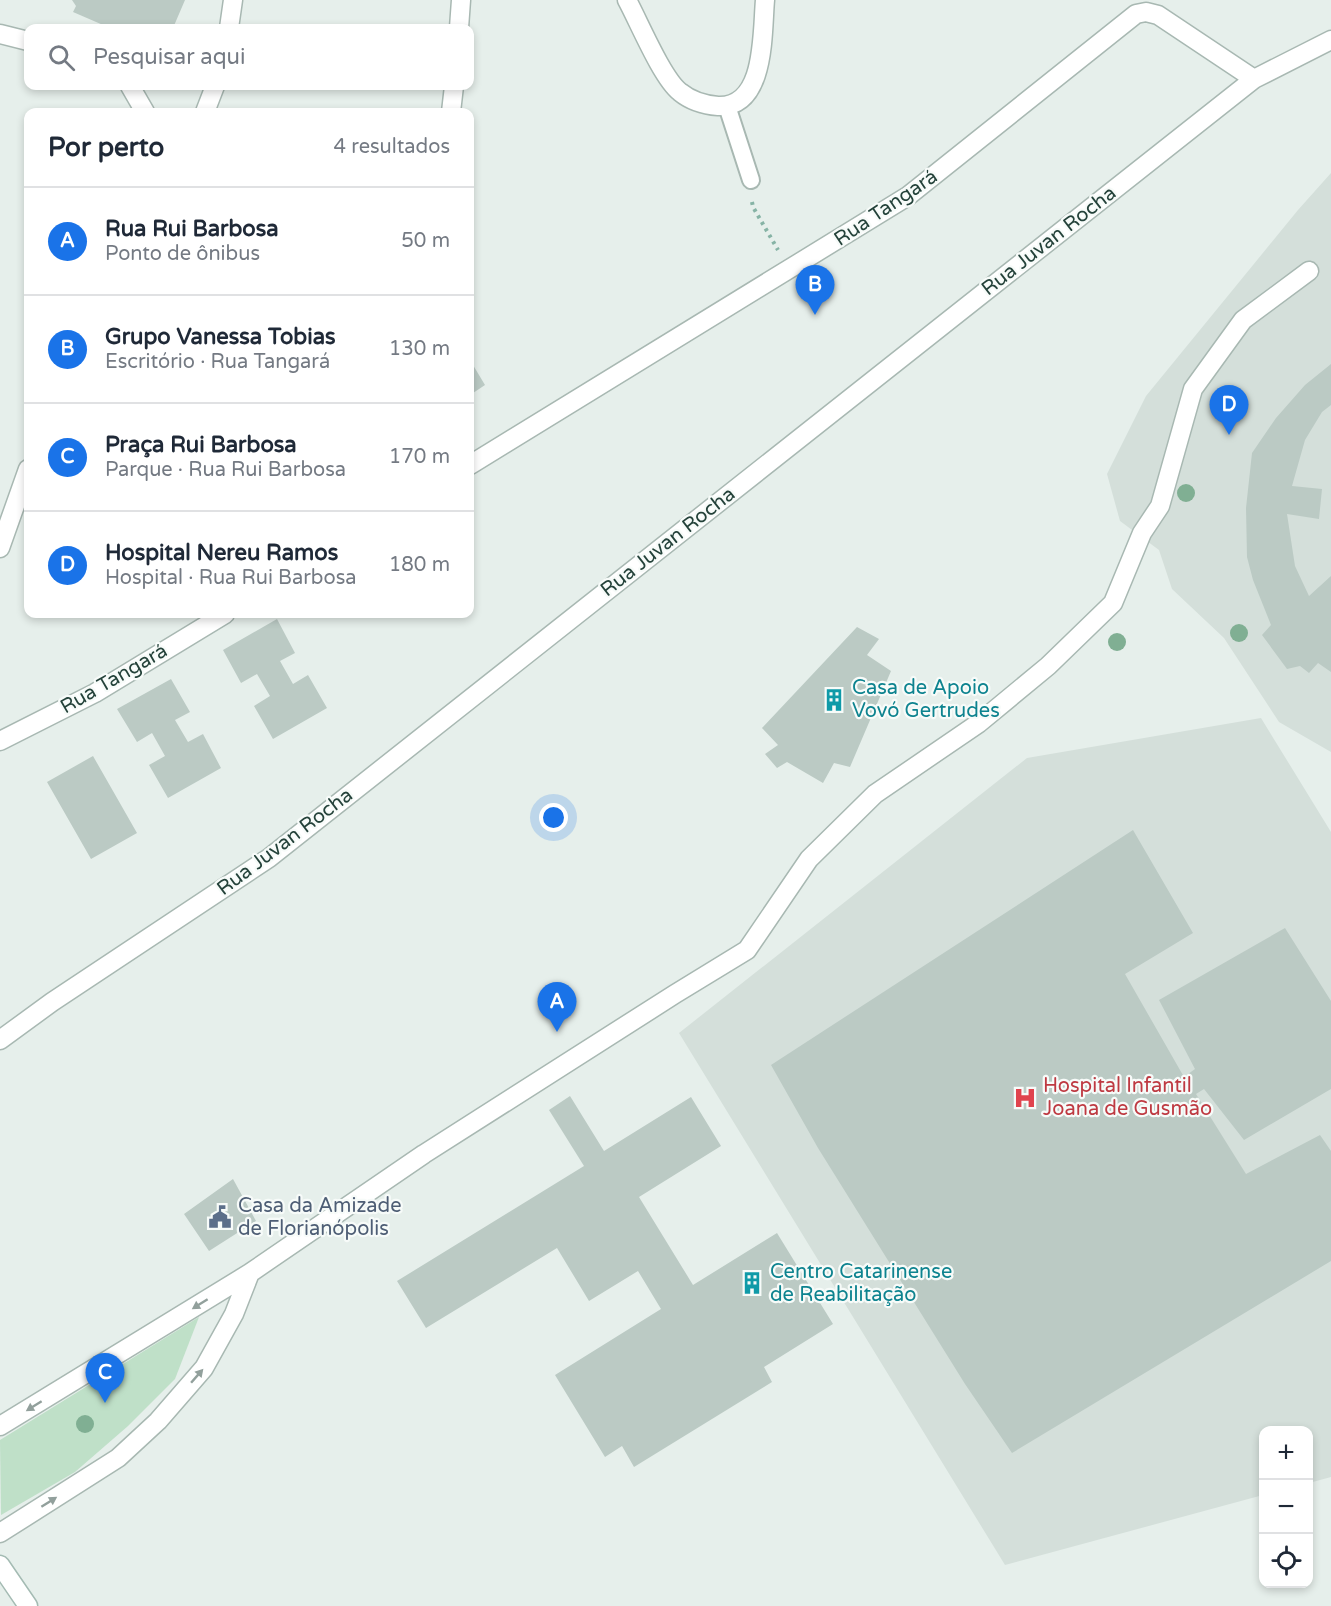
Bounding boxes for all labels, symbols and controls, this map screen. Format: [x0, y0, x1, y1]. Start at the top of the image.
search box [24, 24, 474, 90]
icon: search [45, 41, 78, 74]
text: Pesquisar aqui [93, 44, 245, 70]
text: Por perto [48, 132, 164, 163]
text: 4 resultados [334, 135, 450, 159]
street label: Rua Tangará [830, 165, 942, 251]
street label: Rua Juvan Rocha [977, 181, 1121, 301]
text: Rua Rui Barbosa [105, 216, 279, 242]
text: A [60, 229, 75, 253]
text: 50 m [401, 229, 450, 253]
text: Ponto de ônibus [105, 242, 260, 266]
pin: B [796, 266, 834, 315]
text: Grupo Vanessa Tobias [105, 324, 336, 350]
text: B [61, 337, 74, 361]
text: 130 m [389, 337, 450, 361]
text: Escritório · Rua Tangará [105, 350, 330, 374]
pin: D [1210, 386, 1248, 435]
text: Praça Rui Barbosa [105, 432, 297, 458]
text: C [61, 445, 74, 469]
text: 170 m [389, 445, 450, 469]
text: Parque · Rua Rui Barbosa [105, 458, 346, 482]
street label: Rua Juvan Rocha [596, 482, 740, 602]
text: Hospital Nereu Ramos [105, 540, 338, 566]
text: D [60, 553, 75, 577]
text: 180 m [389, 553, 450, 577]
text: Hospital · Rua Rui Barbosa [105, 566, 356, 590]
street label: Rua Tangará [56, 639, 172, 719]
place label: Casa de Apoio Vovó Gertrudes [852, 676, 1000, 723]
building icon: Casa de Apoio Vovó Gertrudes [821, 687, 847, 713]
street label: Rua Juvan Rocha [212, 783, 358, 901]
your location [539, 803, 568, 832]
pin: A [538, 982, 576, 1032]
place label: Hospital Infantil Joana de Gusmão [1043, 1074, 1212, 1121]
hospital icon: Hospital Infantil Joana de Gusmão [1012, 1085, 1038, 1111]
place label: Casa da Amizade de Florianópolis [238, 1194, 402, 1241]
public building icon: Casa da Amizade de Florianópolis [207, 1204, 233, 1230]
place label: Centro Catarinense de Reabilitação [770, 1260, 952, 1307]
building icon: Centro Catarinense de Reabilitação [739, 1270, 765, 1296]
one-way arrow [192, 1298, 208, 1309]
pin: C [86, 1354, 124, 1403]
one-way arrow [190, 1369, 203, 1384]
one-way arrow [26, 1400, 42, 1411]
map controls [1259, 1426, 1313, 1588]
button: + [1259, 1426, 1313, 1480]
button: − [1259, 1480, 1313, 1534]
one-way arrow [41, 1496, 58, 1507]
button: locate [1259, 1534, 1313, 1588]

